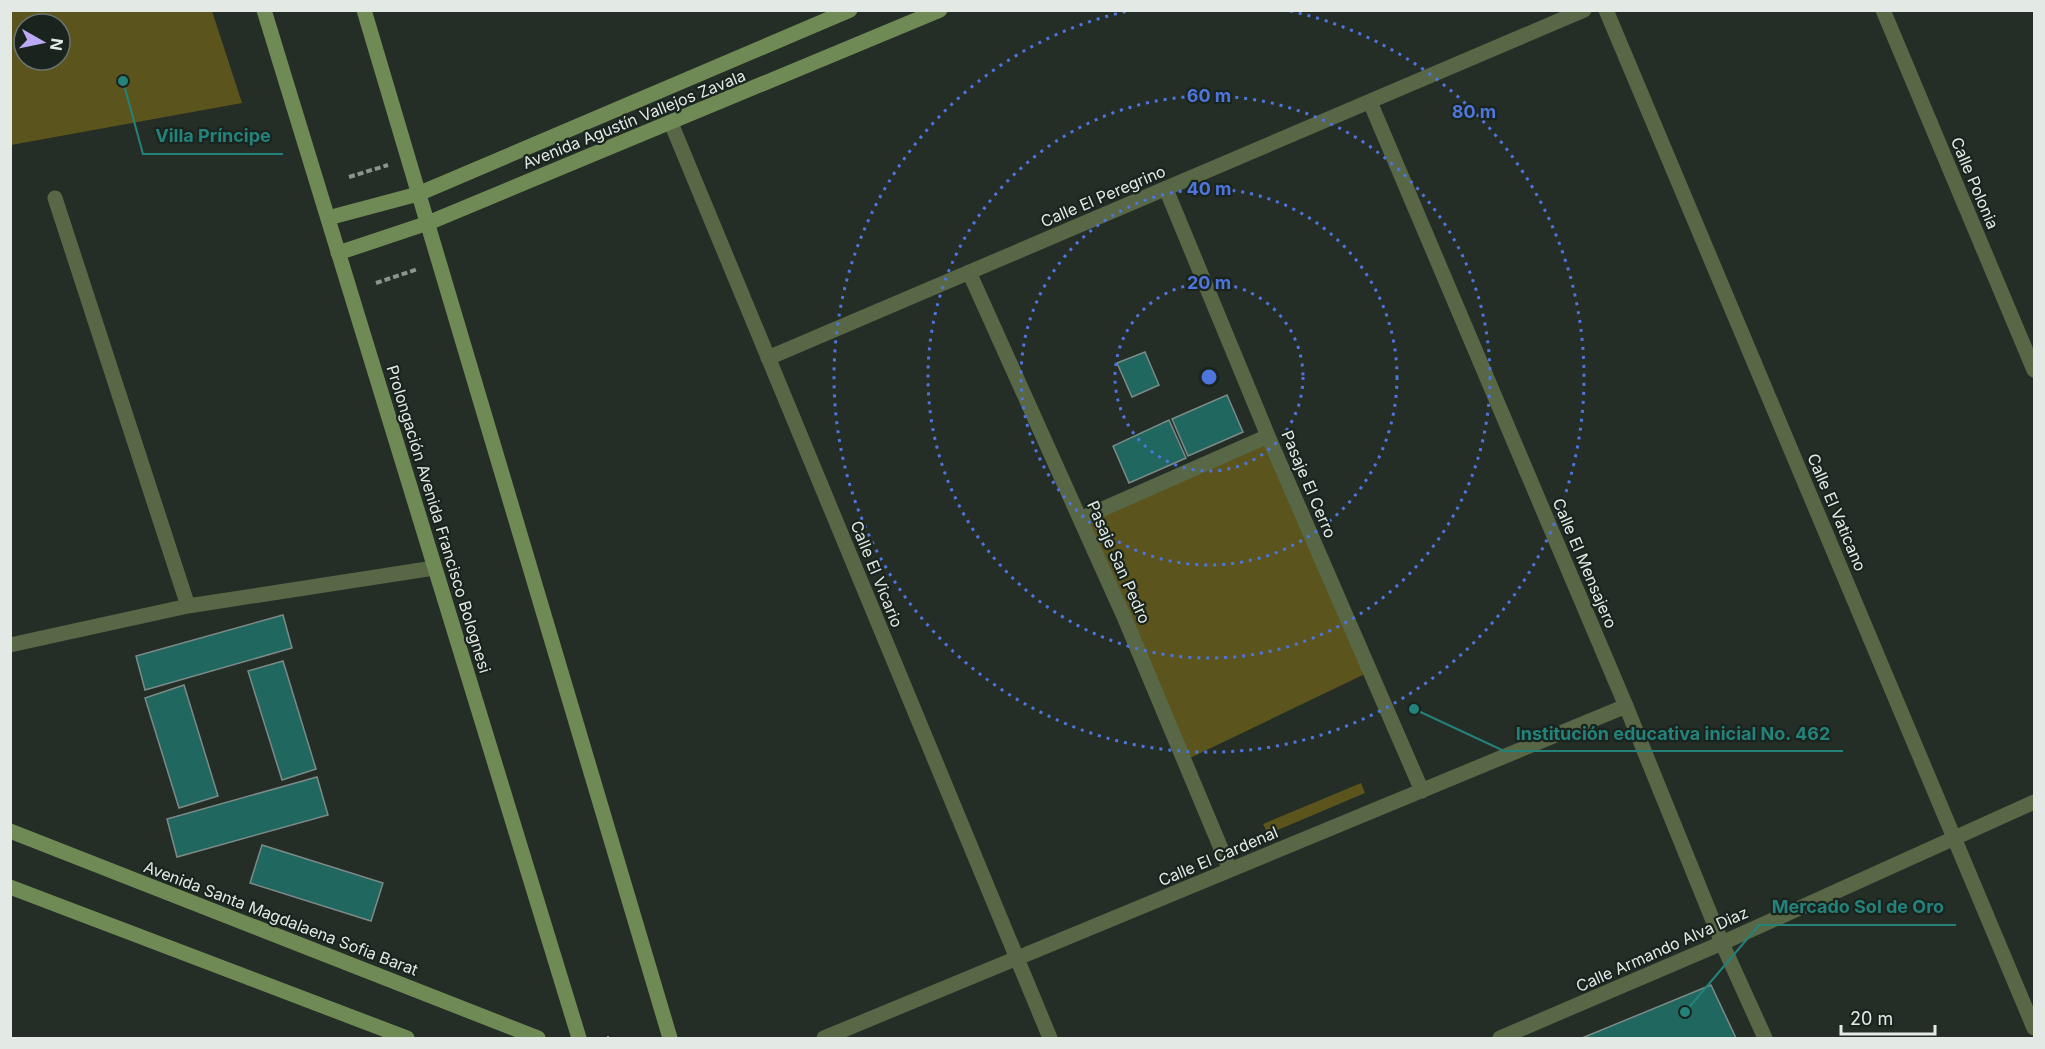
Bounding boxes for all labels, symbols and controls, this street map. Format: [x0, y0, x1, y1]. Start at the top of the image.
north arrow [12, 12, 72, 72]
text: N [46, 37, 68, 52]
street label: Avenida Agustín Vallejos Zavala [520, 65, 748, 173]
text: 60 m [1187, 85, 1231, 106]
text: 80 m [1452, 101, 1496, 122]
callout: Villa Príncipe [143, 118, 283, 154]
text: Villa Príncipe [155, 125, 271, 146]
street label: Calle Polonia [1947, 134, 2003, 232]
street label: Calle El Peregrino [1038, 161, 1168, 231]
text: 40 m [1187, 178, 1232, 199]
text: 20 m [1187, 272, 1231, 293]
street label: Prolongación Avenida Francisco Bolognesi [383, 363, 495, 675]
centre of rings [1199, 367, 1219, 387]
street label: Pasaje El Cerro [1277, 427, 1341, 541]
street label: Calle El Vaticano [1803, 450, 1871, 574]
street label: Calle El Mensajero [1549, 495, 1621, 631]
street label: Pasaje San Pedro [1083, 498, 1155, 626]
street label: Calle El Vicario [847, 518, 907, 630]
callout: Institución educativa inicial No. 462 [1504, 715, 1843, 751]
text: Institución educativa inicial No. 462 [1516, 723, 1830, 744]
street label: Calle El Cardenal [1155, 822, 1281, 890]
street label: Avenida Santa Magdalaena Sofia Barat [141, 856, 421, 980]
callout: Mercado Sol de Oro [1759, 889, 1956, 925]
text: Mercado Sol de Oro [1772, 896, 1944, 917]
street label: Calle Armando Alva Diaz [1573, 902, 1751, 996]
scale bar [1841, 998, 1936, 1036]
text: 20 m [1850, 1008, 1893, 1029]

